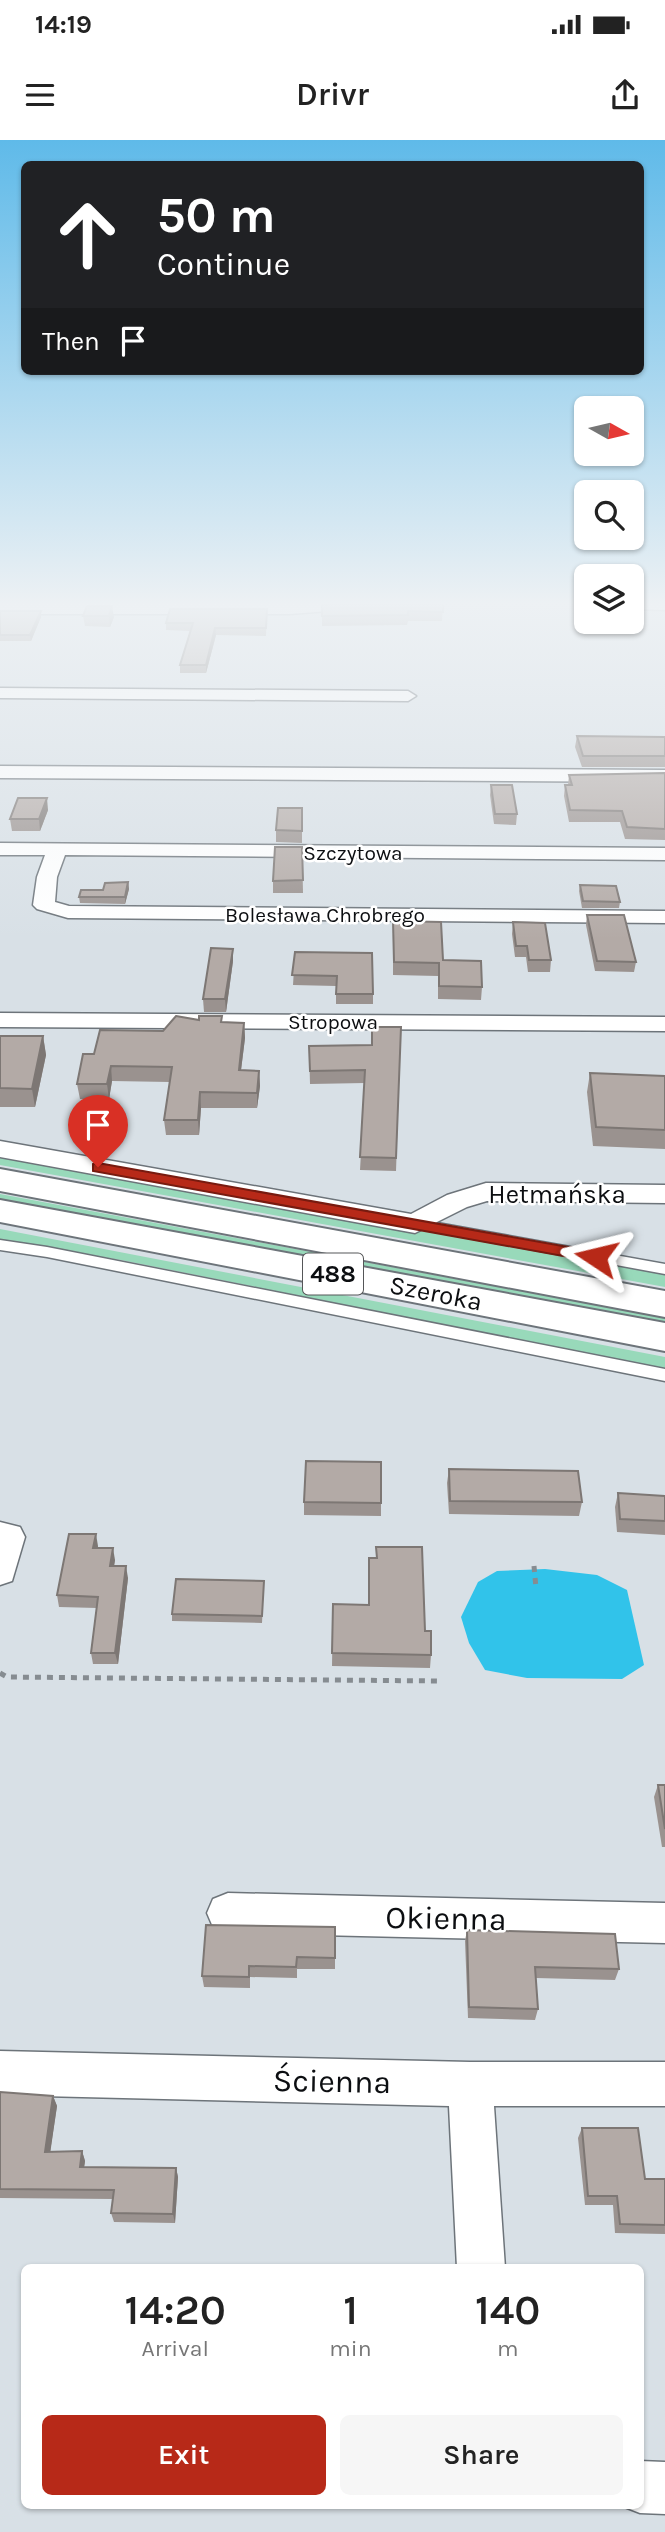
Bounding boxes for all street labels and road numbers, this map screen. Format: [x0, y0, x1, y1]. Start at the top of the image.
street label: Szczytowa [303, 841, 403, 865]
street label: Bolesława Chrobrego [225, 903, 425, 927]
street label: Stropowa [288, 1010, 378, 1034]
street label: Hetmańska [488, 1179, 626, 1210]
road number: 488 [303, 1254, 363, 1294]
street label: Szeroka [387, 1269, 485, 1318]
street label: Okienna [385, 1899, 507, 1938]
street label: Ścienna [273, 2060, 391, 2101]

